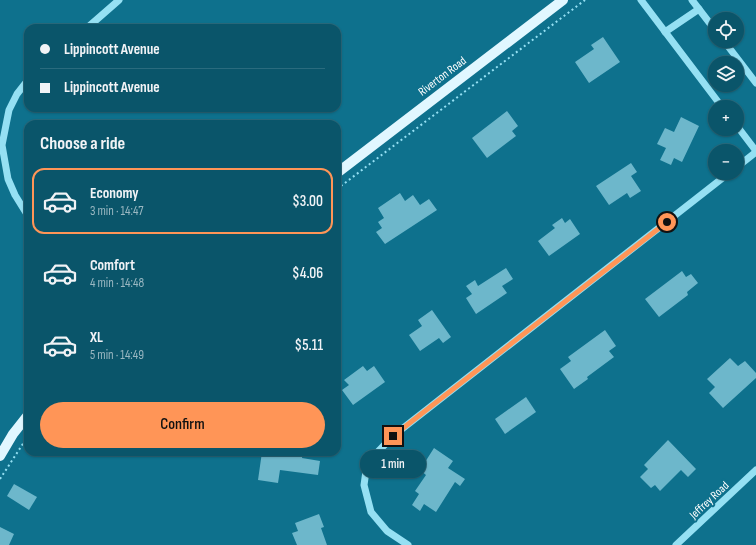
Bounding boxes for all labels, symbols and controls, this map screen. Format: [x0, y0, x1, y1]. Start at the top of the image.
map controls [708, 12, 744, 180]
button: locate [708, 12, 744, 48]
text: Lippincott Avenue [64, 40, 160, 59]
street label: Riverton Road [415, 53, 469, 99]
button: layers [708, 56, 744, 92]
text: Lippincott Avenue [64, 78, 160, 97]
button: + [708, 100, 744, 136]
text: Choose a ride [40, 133, 125, 154]
button: − [708, 144, 744, 180]
icon: car [42, 183, 78, 219]
text: Economy [90, 184, 139, 203]
text: $3.00 [292, 192, 323, 211]
text: 3 min · 14:47 [90, 203, 144, 219]
route start [658, 213, 676, 231]
icon: car [42, 255, 78, 291]
text: Comfort [90, 256, 135, 275]
text: $4.06 [292, 264, 323, 283]
text: 4 min · 14:48 [90, 275, 144, 291]
icon: car [42, 327, 78, 363]
text: XL [90, 328, 103, 347]
text: $5.11 [295, 336, 323, 355]
text: 5 min · 14:49 [90, 347, 144, 363]
button: Confirm [40, 402, 325, 448]
route end [384, 427, 402, 445]
callout: 1 min [360, 450, 426, 478]
text: 1 min [381, 456, 405, 472]
street label: Jeffrey Road [686, 478, 732, 523]

